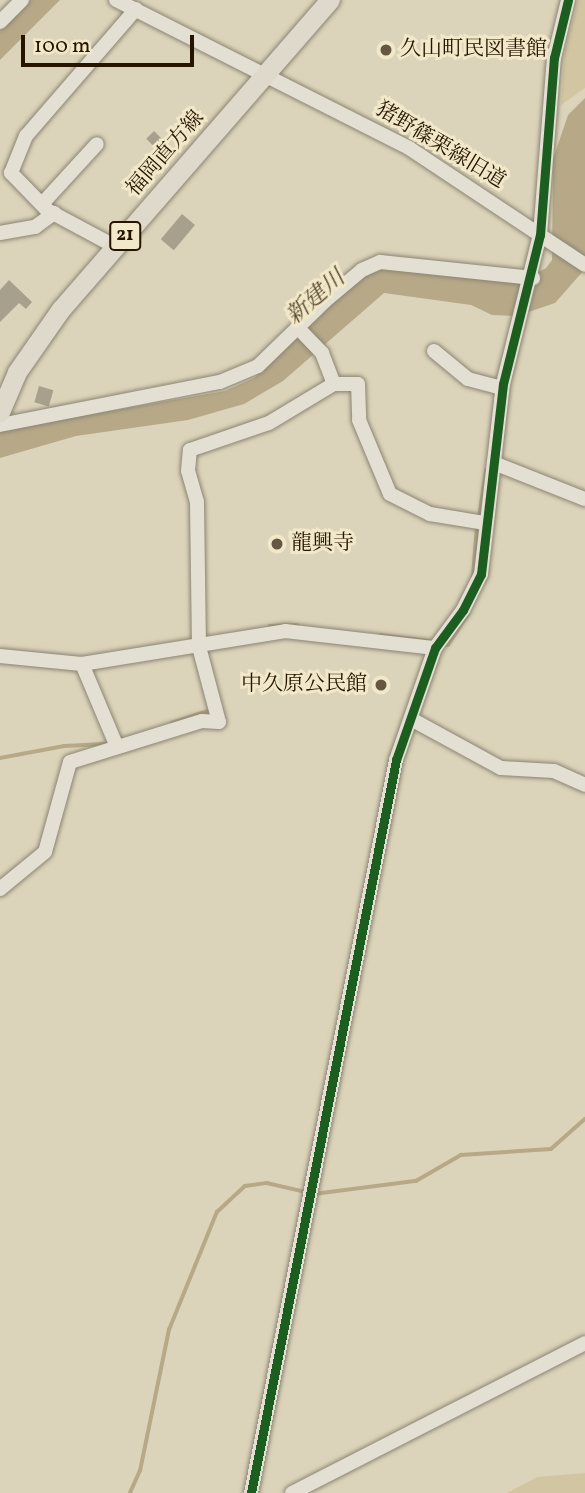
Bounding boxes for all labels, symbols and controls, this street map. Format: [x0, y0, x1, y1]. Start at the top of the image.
scale bar [24, 21, 198, 65]
text: 100 m [34, 32, 91, 61]
place label: 久山町民図書館 [400, 37, 547, 63]
marker: 久山町民図書館 [378, 42, 394, 58]
street label: 猪野篠栗線旧道 [371, 97, 509, 195]
street label: 福岡直方線 [122, 106, 210, 202]
road number: 21 [108, 220, 142, 252]
water label: 新建川 [281, 265, 351, 331]
place label: 龍興寺 [291, 531, 354, 557]
marker: 龍興寺 [269, 536, 285, 552]
place label: 中久原公民館 [241, 672, 367, 698]
marker: 中久原公民館 [373, 677, 389, 693]

